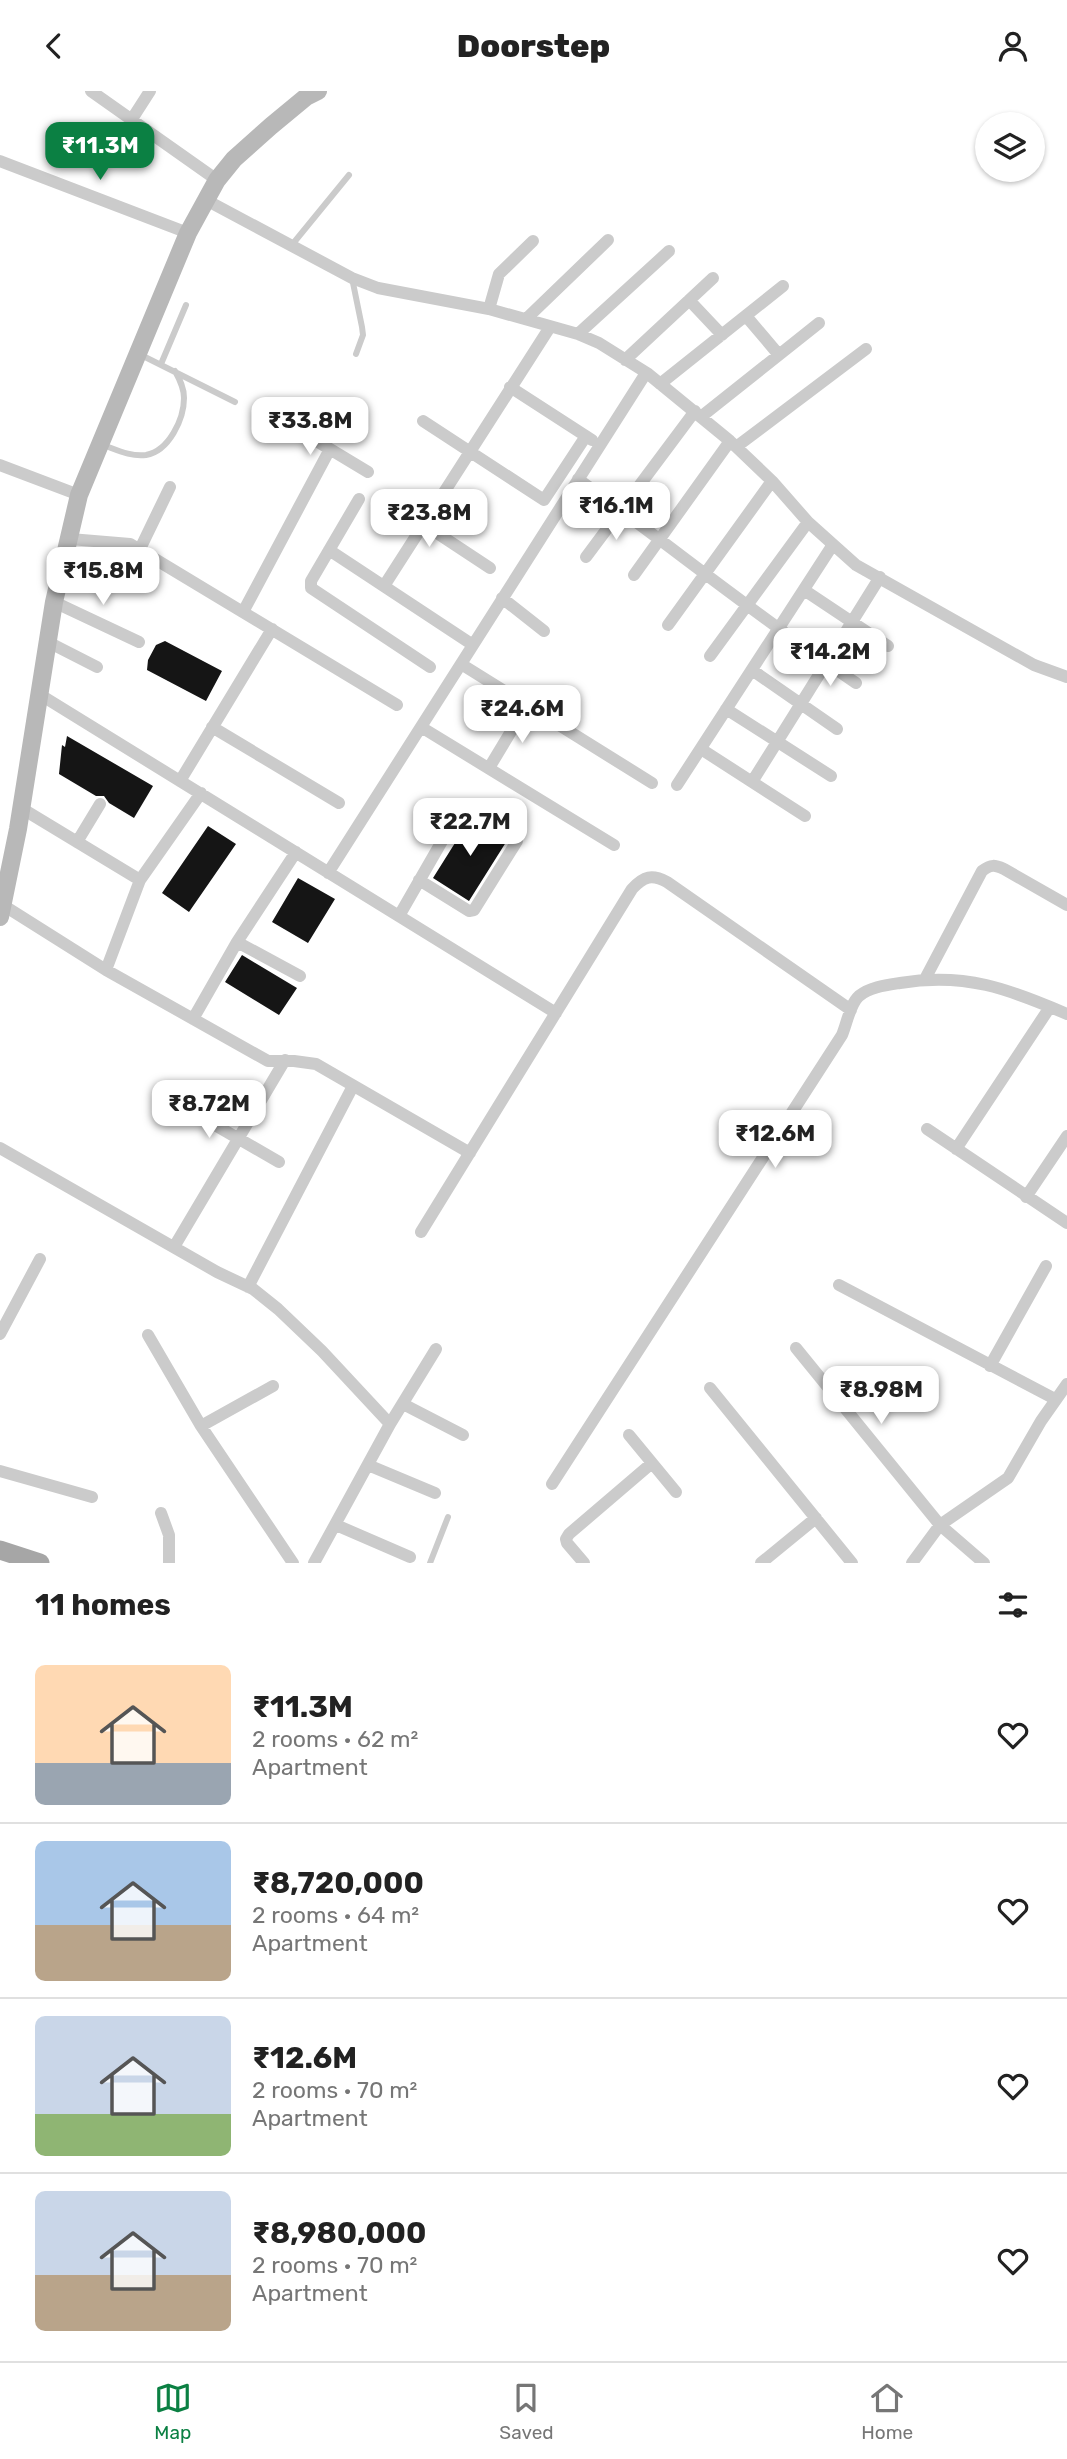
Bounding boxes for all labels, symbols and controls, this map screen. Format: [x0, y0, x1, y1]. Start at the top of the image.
icon: back [35, 27, 73, 65]
text: Doorstep [457, 27, 610, 65]
icon: person [994, 27, 1032, 65]
map controls [975, 112, 1045, 182]
button: layers [975, 112, 1045, 182]
pin: ₹11.3M [43, 123, 157, 182]
text: ₹11.3M [61, 131, 139, 159]
pin: ₹33.8M [253, 397, 367, 457]
text: ₹33.8M [267, 406, 353, 434]
pin: ₹16.1M [559, 483, 673, 542]
pin: ₹23.8M [372, 489, 486, 549]
text: ₹16.1M [578, 491, 654, 519]
text: ₹23.8M [387, 498, 471, 526]
pin: ₹15.8M [46, 547, 160, 607]
text: ₹15.8M [62, 556, 144, 584]
pin: ₹14.2M [773, 629, 887, 688]
text: ₹14.2M [789, 637, 871, 665]
pin: ₹24.6M [465, 685, 579, 745]
text: ₹24.6M [480, 694, 564, 722]
pin: ₹22.7M [413, 799, 527, 858]
text: ₹22.7M [429, 807, 511, 835]
pin: ₹8.72M [152, 1081, 266, 1140]
text: ₹8.72M [168, 1089, 250, 1117]
pin: ₹12.6M [718, 1111, 832, 1170]
text: ₹12.6M [735, 1119, 815, 1147]
pin: ₹8.98M [824, 1367, 938, 1426]
text: ₹8.98M [839, 1375, 923, 1403]
icon: filters [994, 1586, 1032, 1624]
text: 11 homes [35, 1587, 171, 1623]
text: ₹11.3M [252, 1689, 353, 1725]
icon: home [91, 1693, 175, 1777]
icon: heart [994, 1716, 1032, 1754]
text: 2 rooms · 62 m² [252, 1725, 418, 1753]
text: Apartment [252, 1753, 368, 1781]
text: ₹8,720,000 [252, 1865, 424, 1901]
icon: home [91, 1869, 175, 1953]
icon: heart [994, 1892, 1032, 1930]
text: 2 rooms · 64 m² [252, 1901, 419, 1929]
text: Apartment [252, 1929, 368, 1957]
text: ₹12.6M [252, 2040, 357, 2076]
icon: home [91, 2044, 175, 2128]
icon: heart [994, 2067, 1032, 2105]
text: 2 rooms · 70 m² [252, 2076, 417, 2104]
text: Apartment [252, 2104, 368, 2132]
text: ₹8,980,000 [252, 2215, 426, 2251]
icon: home [91, 2219, 175, 2303]
icon: heart [994, 2242, 1032, 2280]
text: 2 rooms · 70 m² [252, 2251, 417, 2279]
text: Apartment [252, 2279, 368, 2307]
tab: Map [154, 2379, 192, 2444]
tab: Saved [499, 2379, 554, 2444]
tab: Home [861, 2379, 913, 2444]

